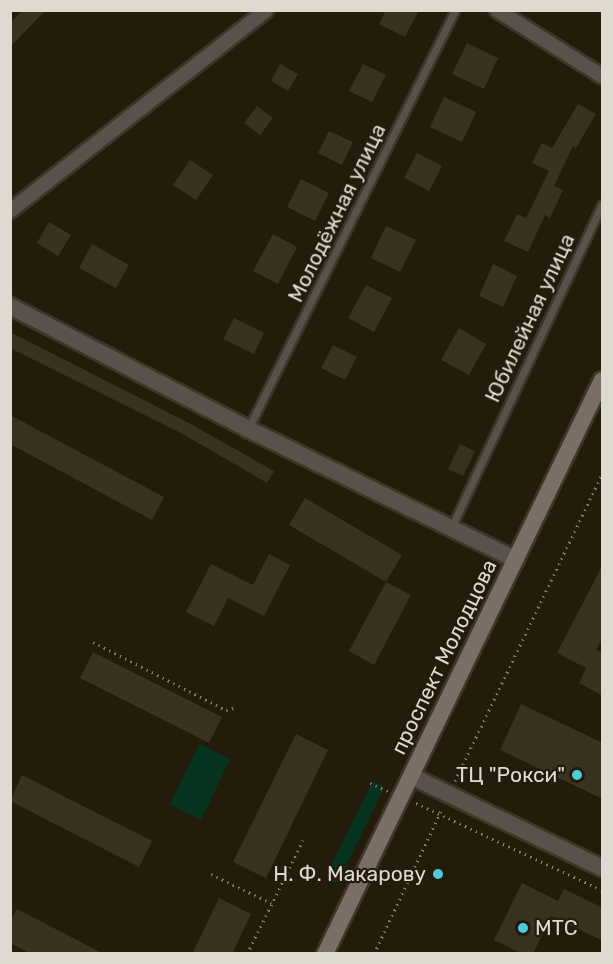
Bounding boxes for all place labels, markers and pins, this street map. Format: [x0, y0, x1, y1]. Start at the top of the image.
place label: ТЦ "Рокси" [456, 762, 565, 788]
marker: ТЦ "Рокси" [570, 768, 584, 782]
place label: Н. Ф. Макарову [273, 861, 426, 887]
marker: Н. Ф. Макарову [431, 867, 445, 881]
place label: МТС [535, 915, 578, 941]
marker: МТС [516, 921, 530, 935]

